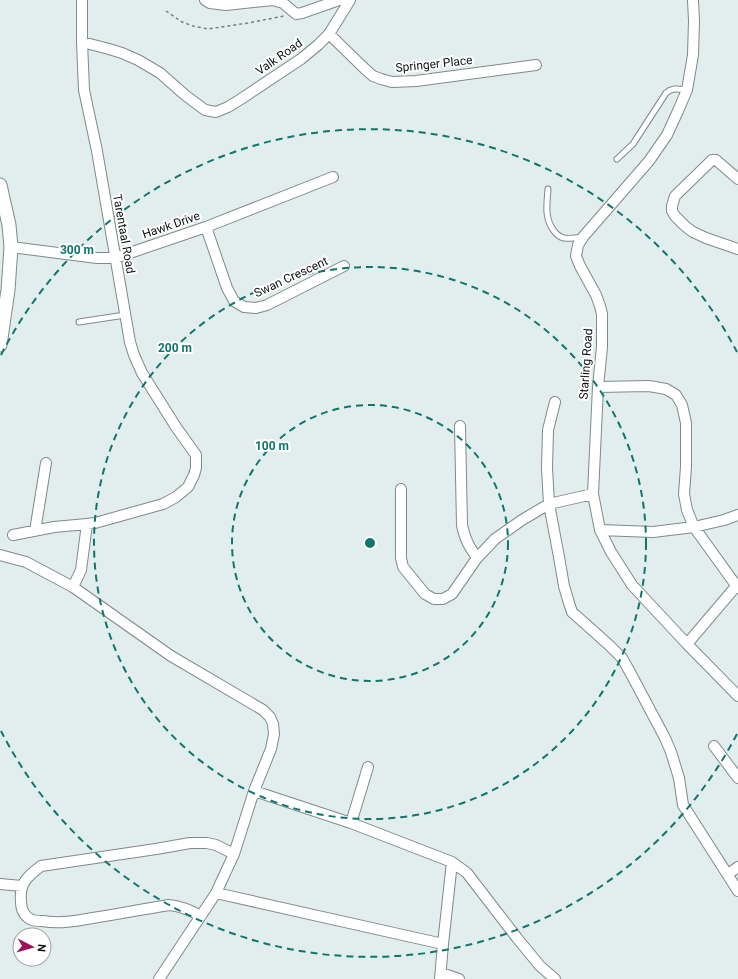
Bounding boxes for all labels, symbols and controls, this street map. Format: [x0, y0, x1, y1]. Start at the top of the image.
street label: Valk Road [253, 36, 305, 78]
street label: Springer Place [395, 53, 473, 75]
street label: Tarentaal Road [110, 193, 138, 275]
street label: Hawk Drive [140, 209, 202, 241]
text: 300 m [60, 243, 94, 257]
street label: Swan Crescent [252, 254, 330, 300]
street label: Starling Road [577, 328, 595, 400]
text: 200 m [158, 341, 192, 355]
text: 100 m [255, 439, 289, 453]
centre of rings [363, 536, 377, 550]
north arrow [12, 927, 52, 967]
text: N [35, 943, 48, 953]

